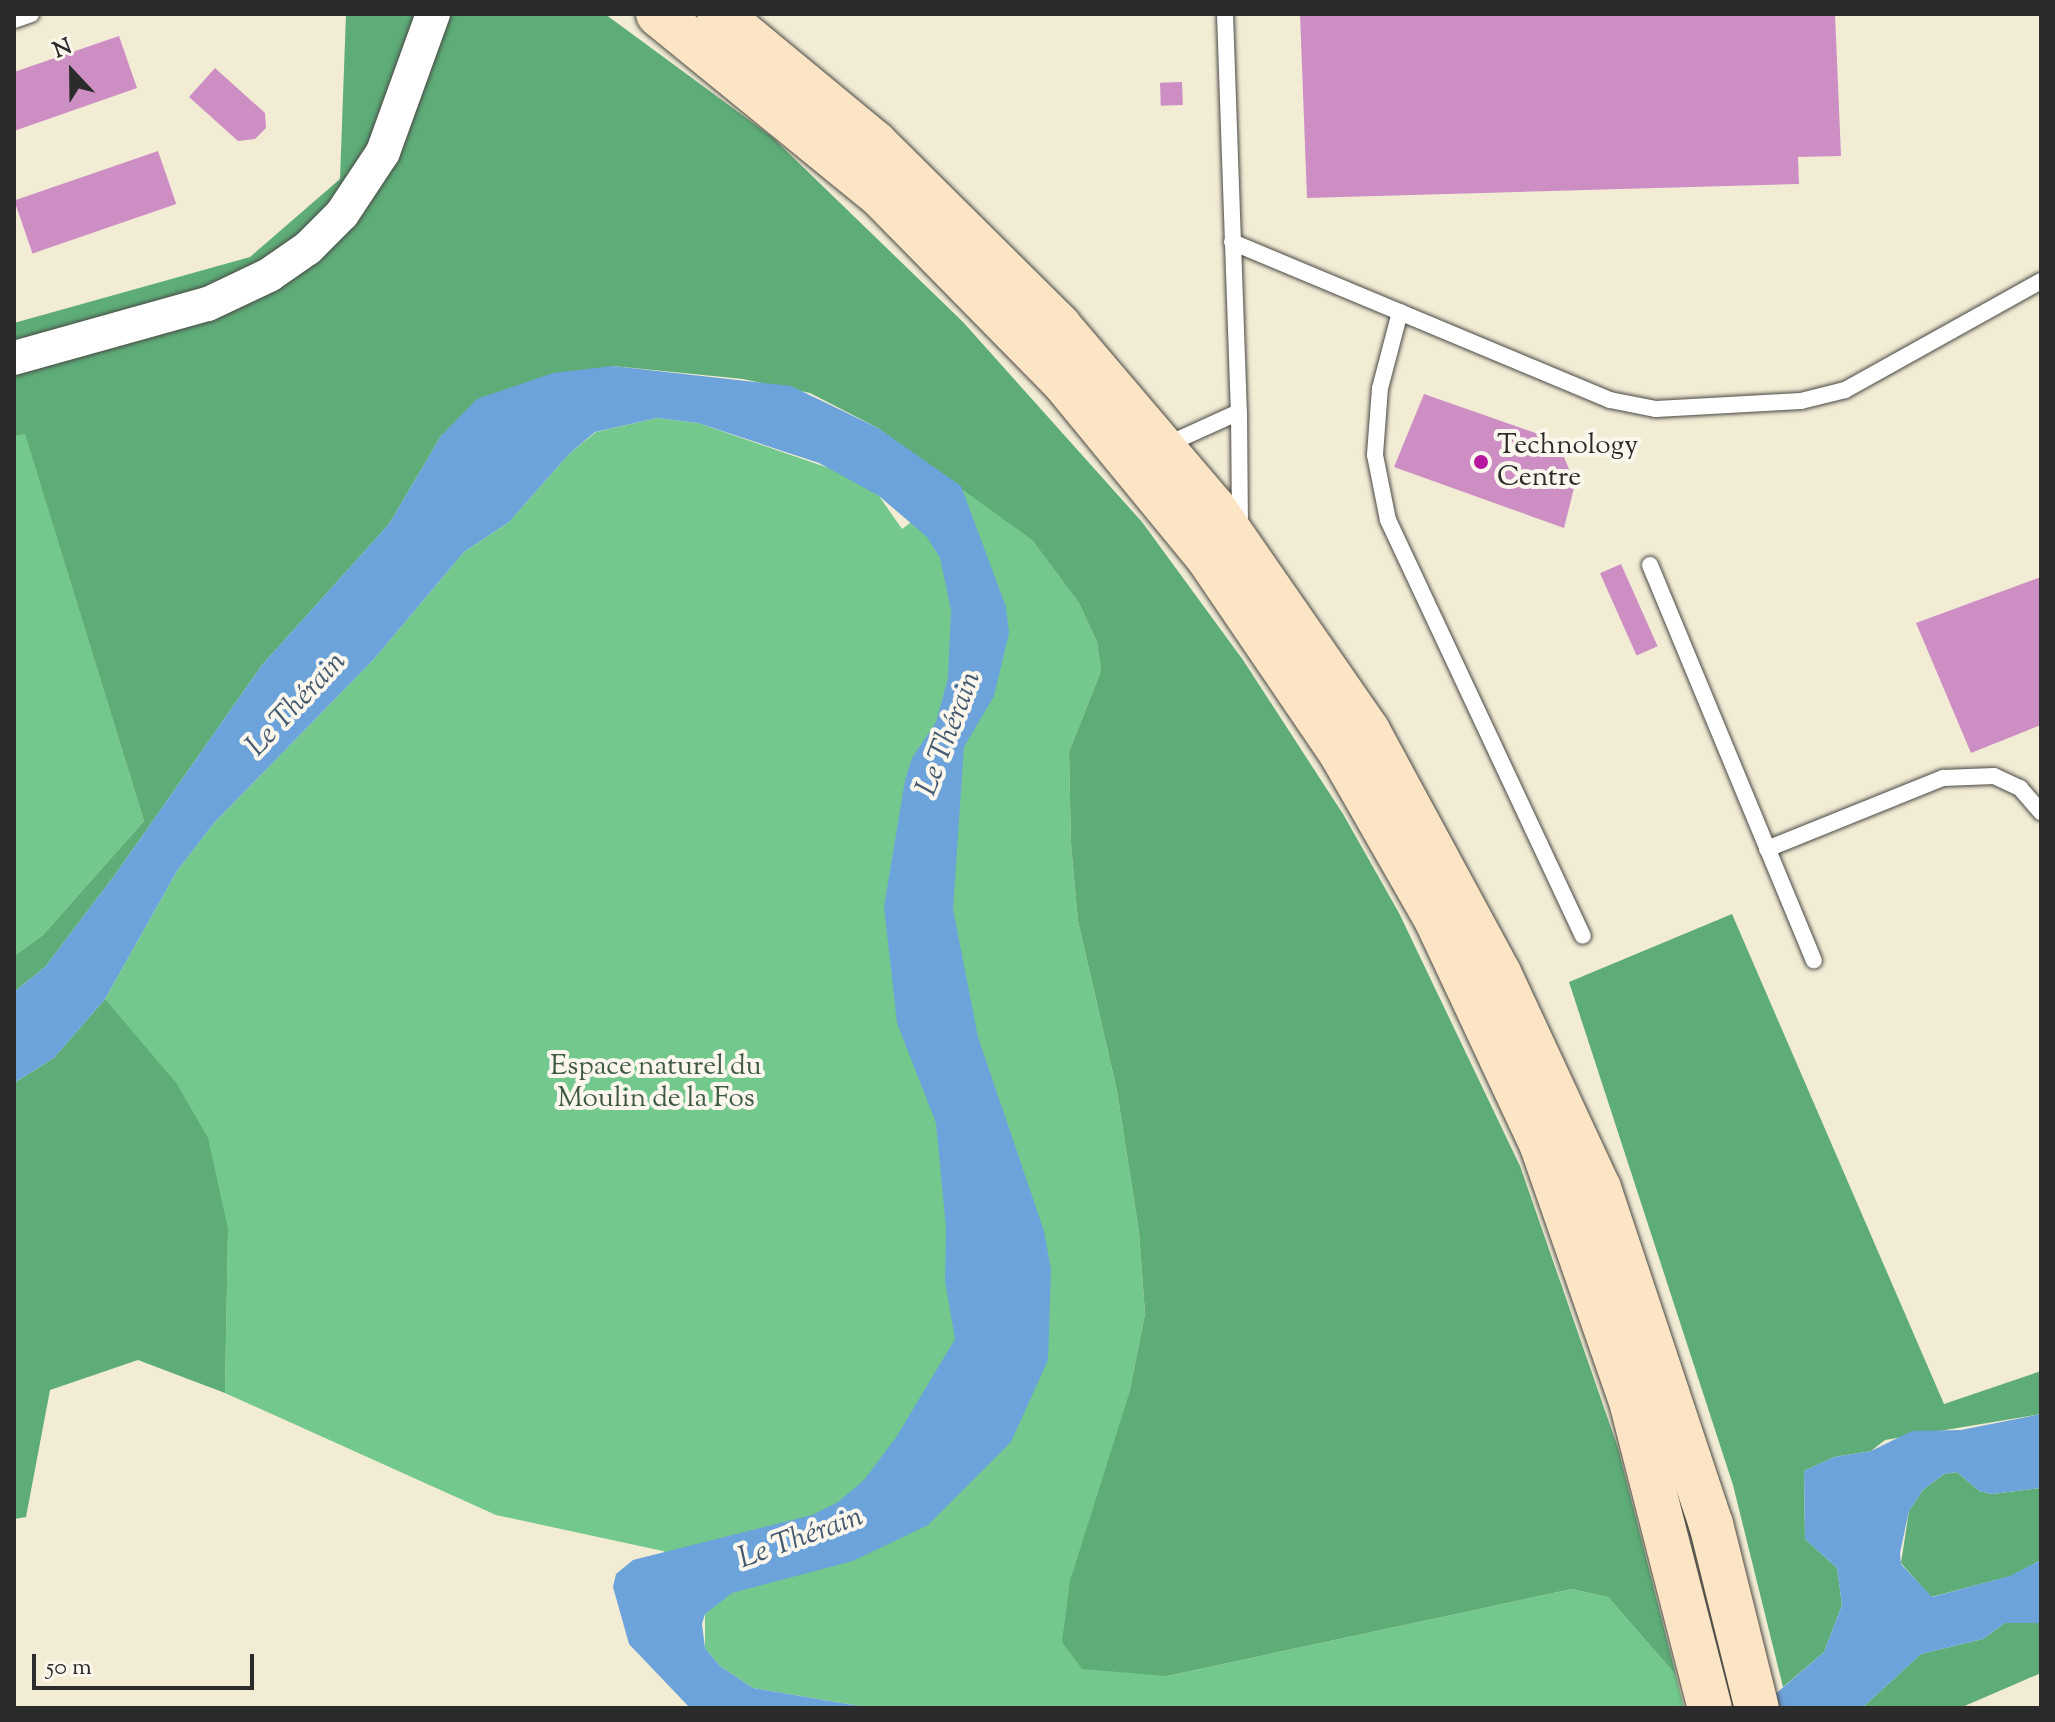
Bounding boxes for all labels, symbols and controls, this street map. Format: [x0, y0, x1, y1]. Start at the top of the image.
north arrow [32, 32, 112, 112]
text: N [49, 32, 77, 68]
place label: Technology Centre [1497, 429, 1638, 495]
marker: Technology Centre [1472, 453, 1490, 471]
water label: Le Thérain [239, 645, 355, 765]
water label: Le Thérain [910, 667, 990, 801]
park label: Espace naturel du Moulin de la Fos [550, 1050, 762, 1116]
water label: Le Thérain [734, 1500, 868, 1578]
scale bar [36, 1638, 258, 1688]
text: 50 m [46, 1651, 92, 1685]

